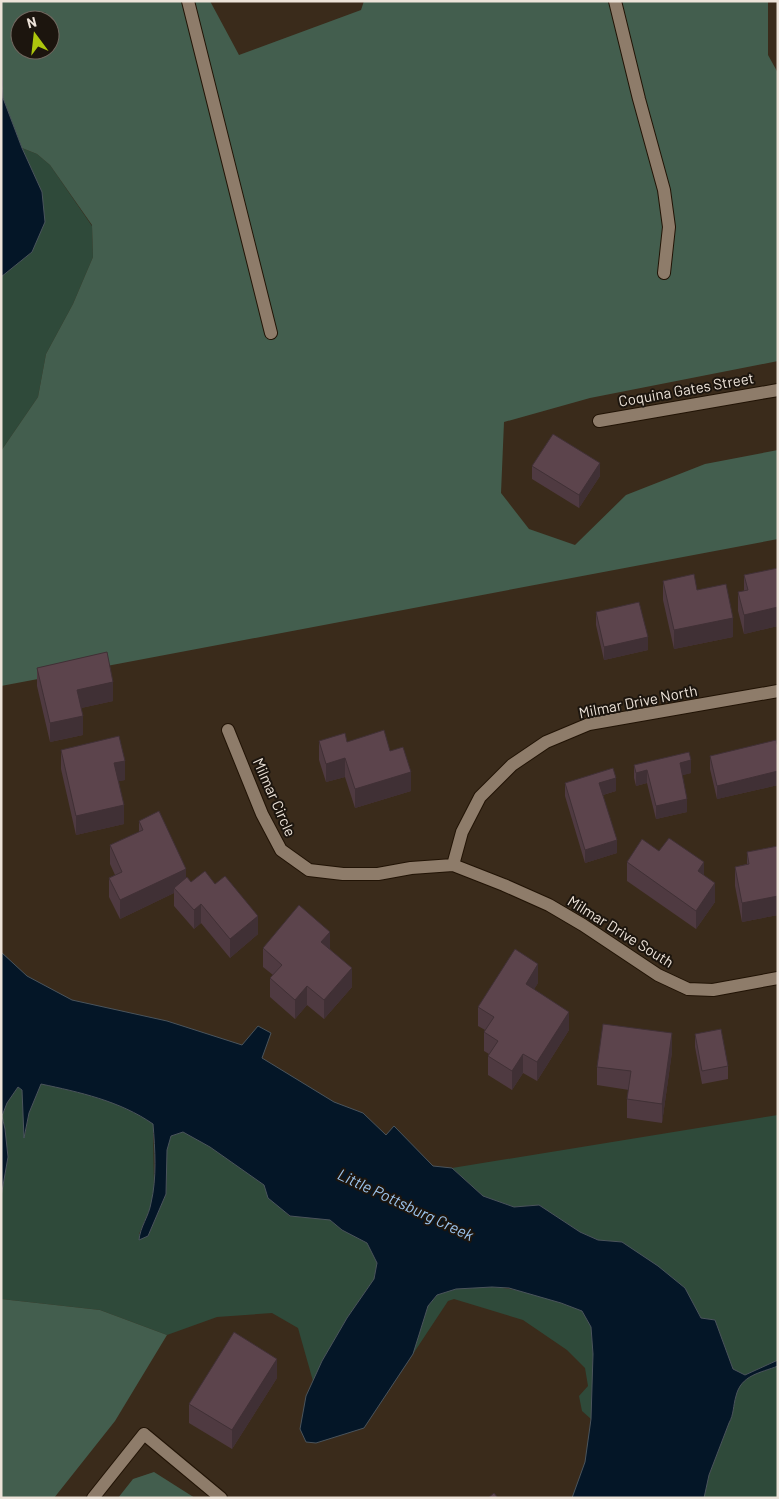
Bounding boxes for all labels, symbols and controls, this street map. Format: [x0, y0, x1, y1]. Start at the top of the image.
north arrow [10, 10, 60, 60]
text: N [25, 13, 38, 31]
street label: Coquina Gates Street [617, 368, 755, 410]
street label: Milmar Drive North [577, 681, 699, 721]
street label: Milmar Circle [250, 755, 300, 839]
street label: Milmar Drive South [565, 891, 677, 971]
water label: Little Pottsburg Creek [335, 1164, 477, 1244]

